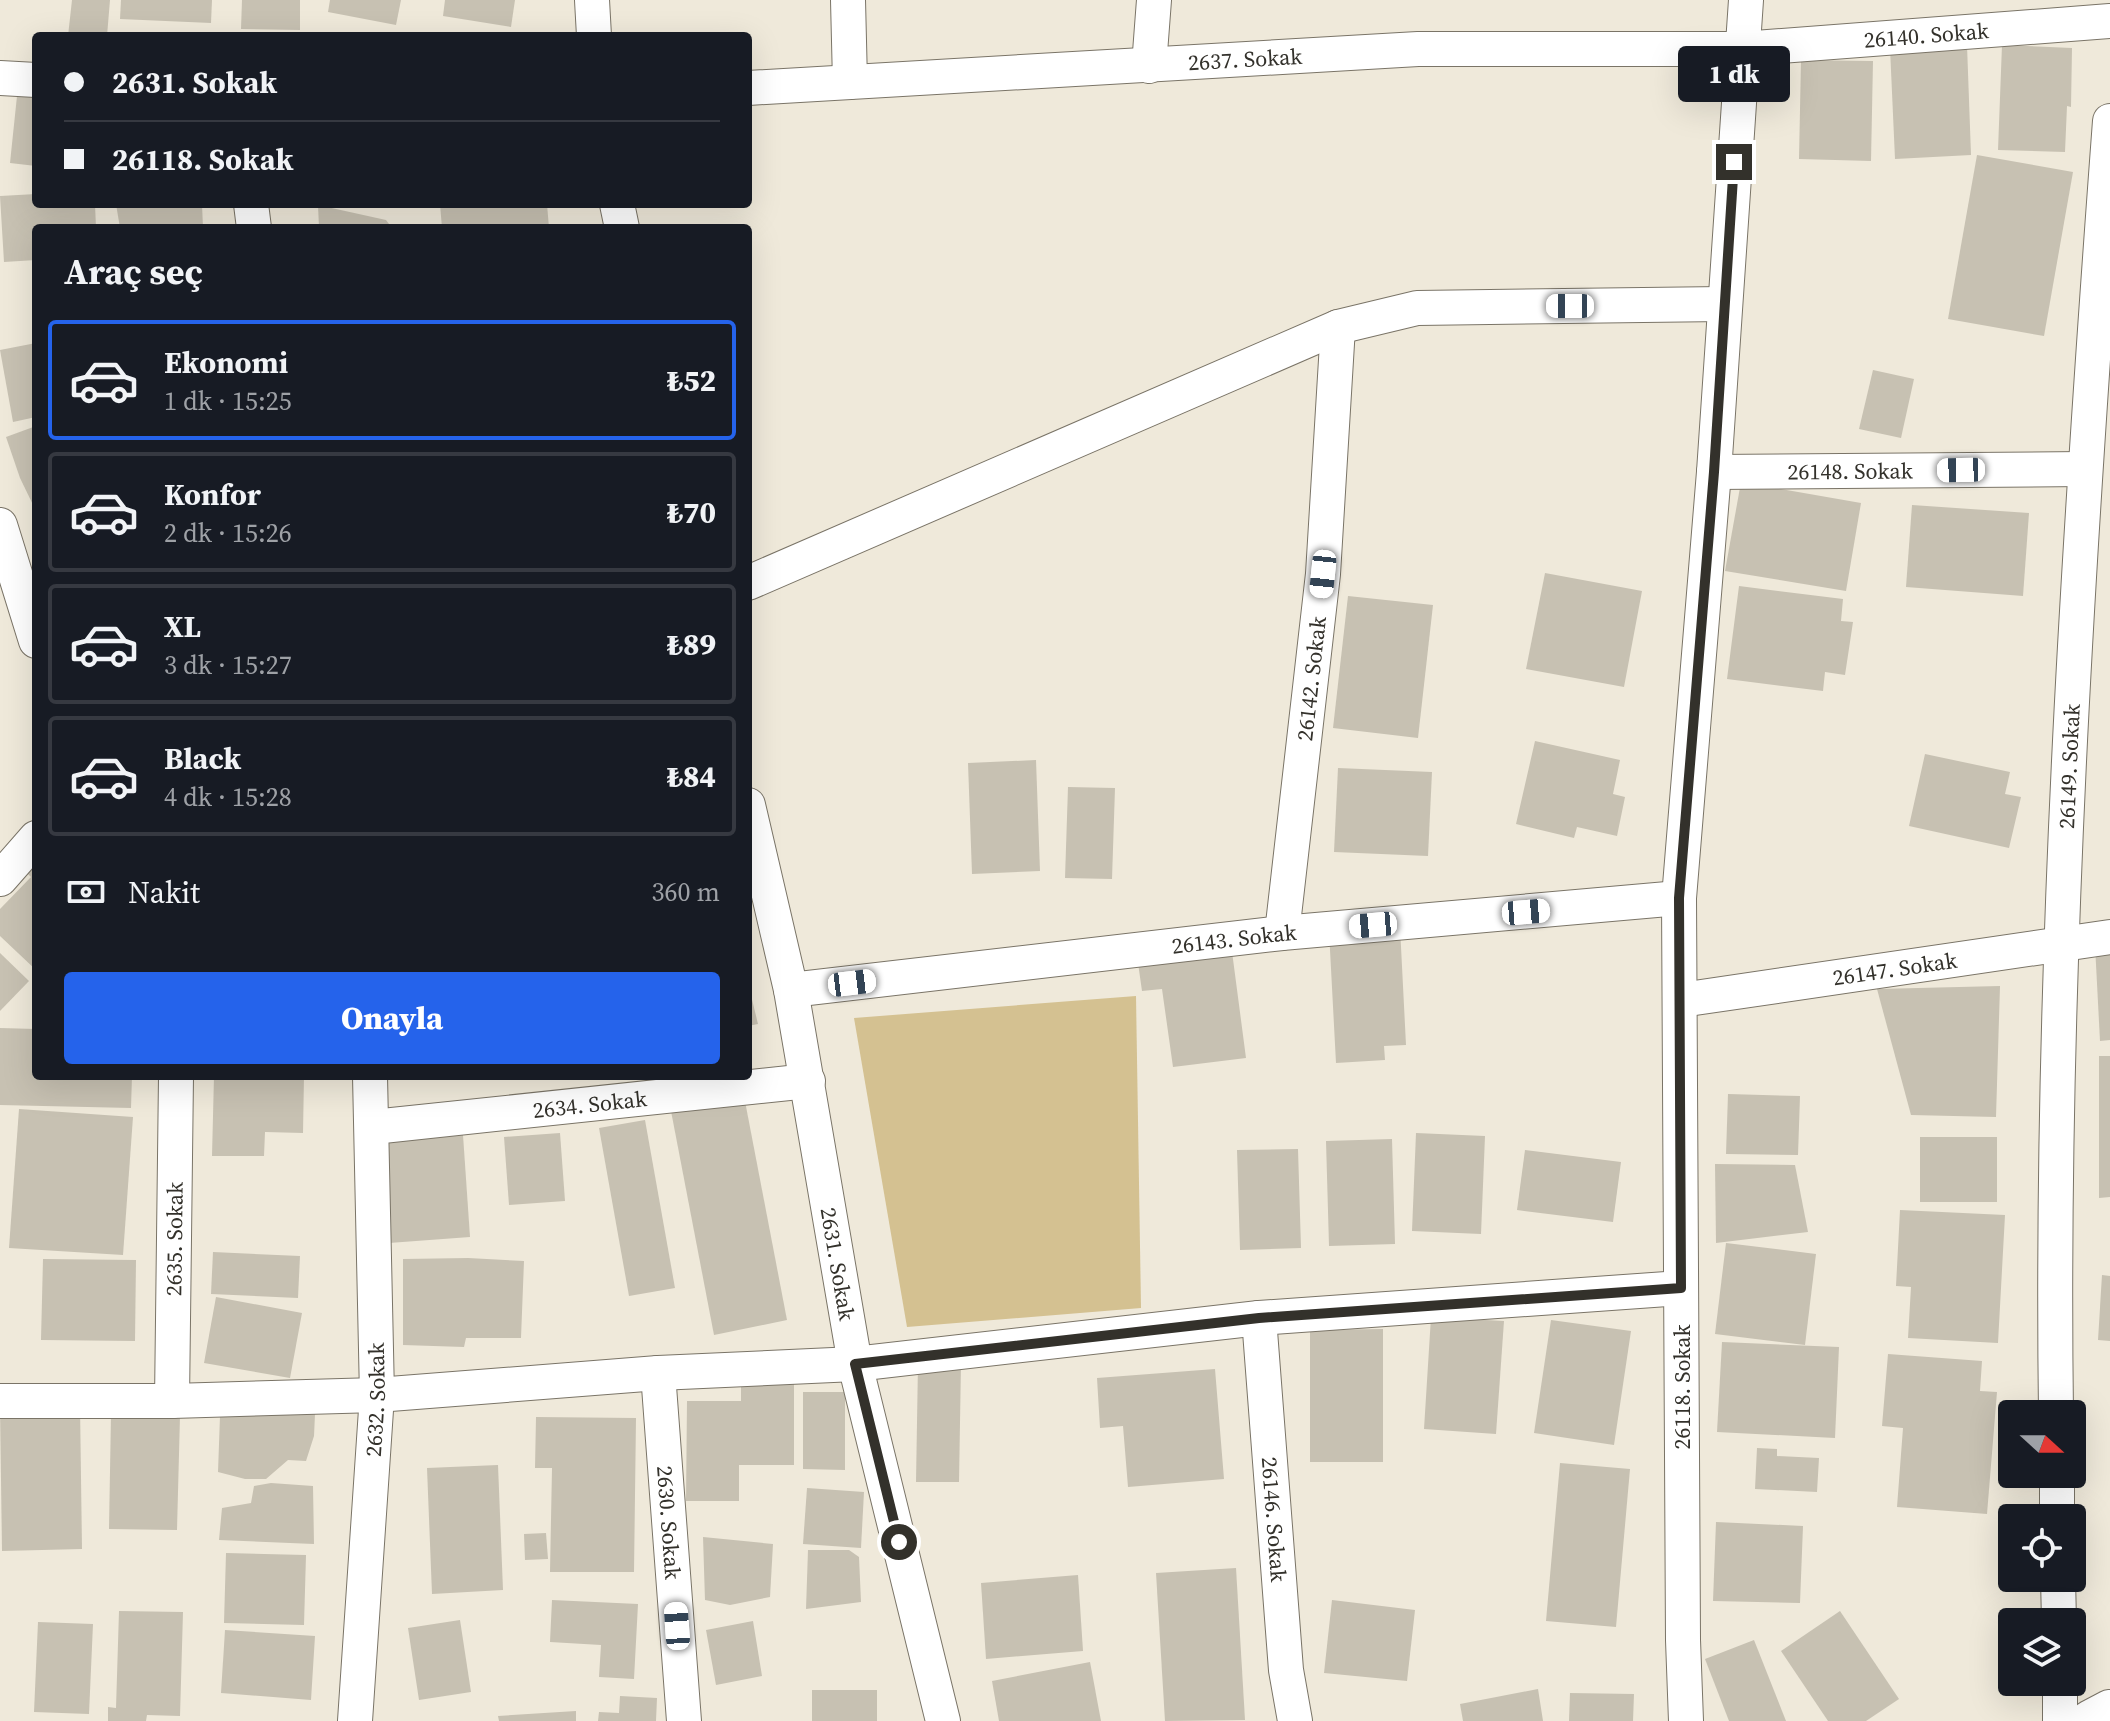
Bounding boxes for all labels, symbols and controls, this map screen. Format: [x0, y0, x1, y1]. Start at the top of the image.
street label: 26140. Sokak [1863, 15, 1991, 55]
street label: 2637. Sokak [1187, 41, 1304, 77]
callout: 1 dk [1678, 46, 1790, 102]
text: 1 dk [1708, 56, 1760, 92]
text: 2631. Sokak [112, 62, 277, 103]
text: 26118. Sokak [112, 139, 294, 180]
route end [1716, 144, 1752, 180]
text: Araç seç [64, 247, 203, 296]
car [1546, 294, 1594, 318]
text: Ekonomi [164, 342, 288, 383]
icon: car [68, 344, 140, 416]
text: ₺52 [666, 360, 716, 401]
text: 1 dk · 15:25 [164, 383, 292, 419]
street label: 26148. Sokak [1787, 455, 1914, 486]
car [1937, 458, 1985, 482]
text: Konfor [164, 474, 261, 515]
icon: car [68, 476, 140, 548]
text: ₺70 [666, 492, 716, 533]
text: 2 dk · 15:26 [164, 515, 292, 551]
car [1309, 549, 1337, 599]
text: XL [164, 606, 201, 647]
icon: car [68, 608, 140, 680]
street label: 26142. Sokak [1289, 614, 1333, 743]
text: ₺89 [666, 624, 716, 665]
text: 3 dk · 15:27 [164, 647, 292, 683]
street label: 26149. Sokak [2051, 702, 2087, 829]
text: Black [164, 738, 241, 779]
icon: car [68, 740, 140, 812]
text: ₺84 [666, 756, 716, 797]
text: 4 dk · 15:28 [164, 779, 292, 815]
icon: cash [64, 870, 108, 914]
text: Nakit [128, 872, 200, 913]
text: 360 m [652, 874, 720, 910]
car [1501, 898, 1551, 926]
car [1348, 911, 1398, 939]
street label: 26143. Sokak [1170, 917, 1299, 961]
street label: 26147. Sokak [1831, 945, 1960, 993]
car [827, 968, 877, 998]
button: Onayla [64, 972, 720, 1064]
street label: 2634. Sokak [531, 1083, 649, 1125]
street label: 2635. Sokak [158, 1181, 190, 1296]
street label: 2631. Sokak [813, 1205, 862, 1324]
street label: 26118. Sokak [1667, 1323, 1697, 1450]
street label: 2632. Sokak [358, 1341, 392, 1458]
north arrow [1998, 1400, 2086, 1488]
map controls [1998, 1400, 2086, 1696]
street label: 26146. Sokak [1255, 1456, 1294, 1584]
street label: 2630. Sokak [650, 1465, 688, 1582]
button: locate [1998, 1504, 2086, 1592]
route start [881, 1524, 917, 1560]
car [663, 1601, 691, 1651]
button: layers [1998, 1608, 2086, 1696]

